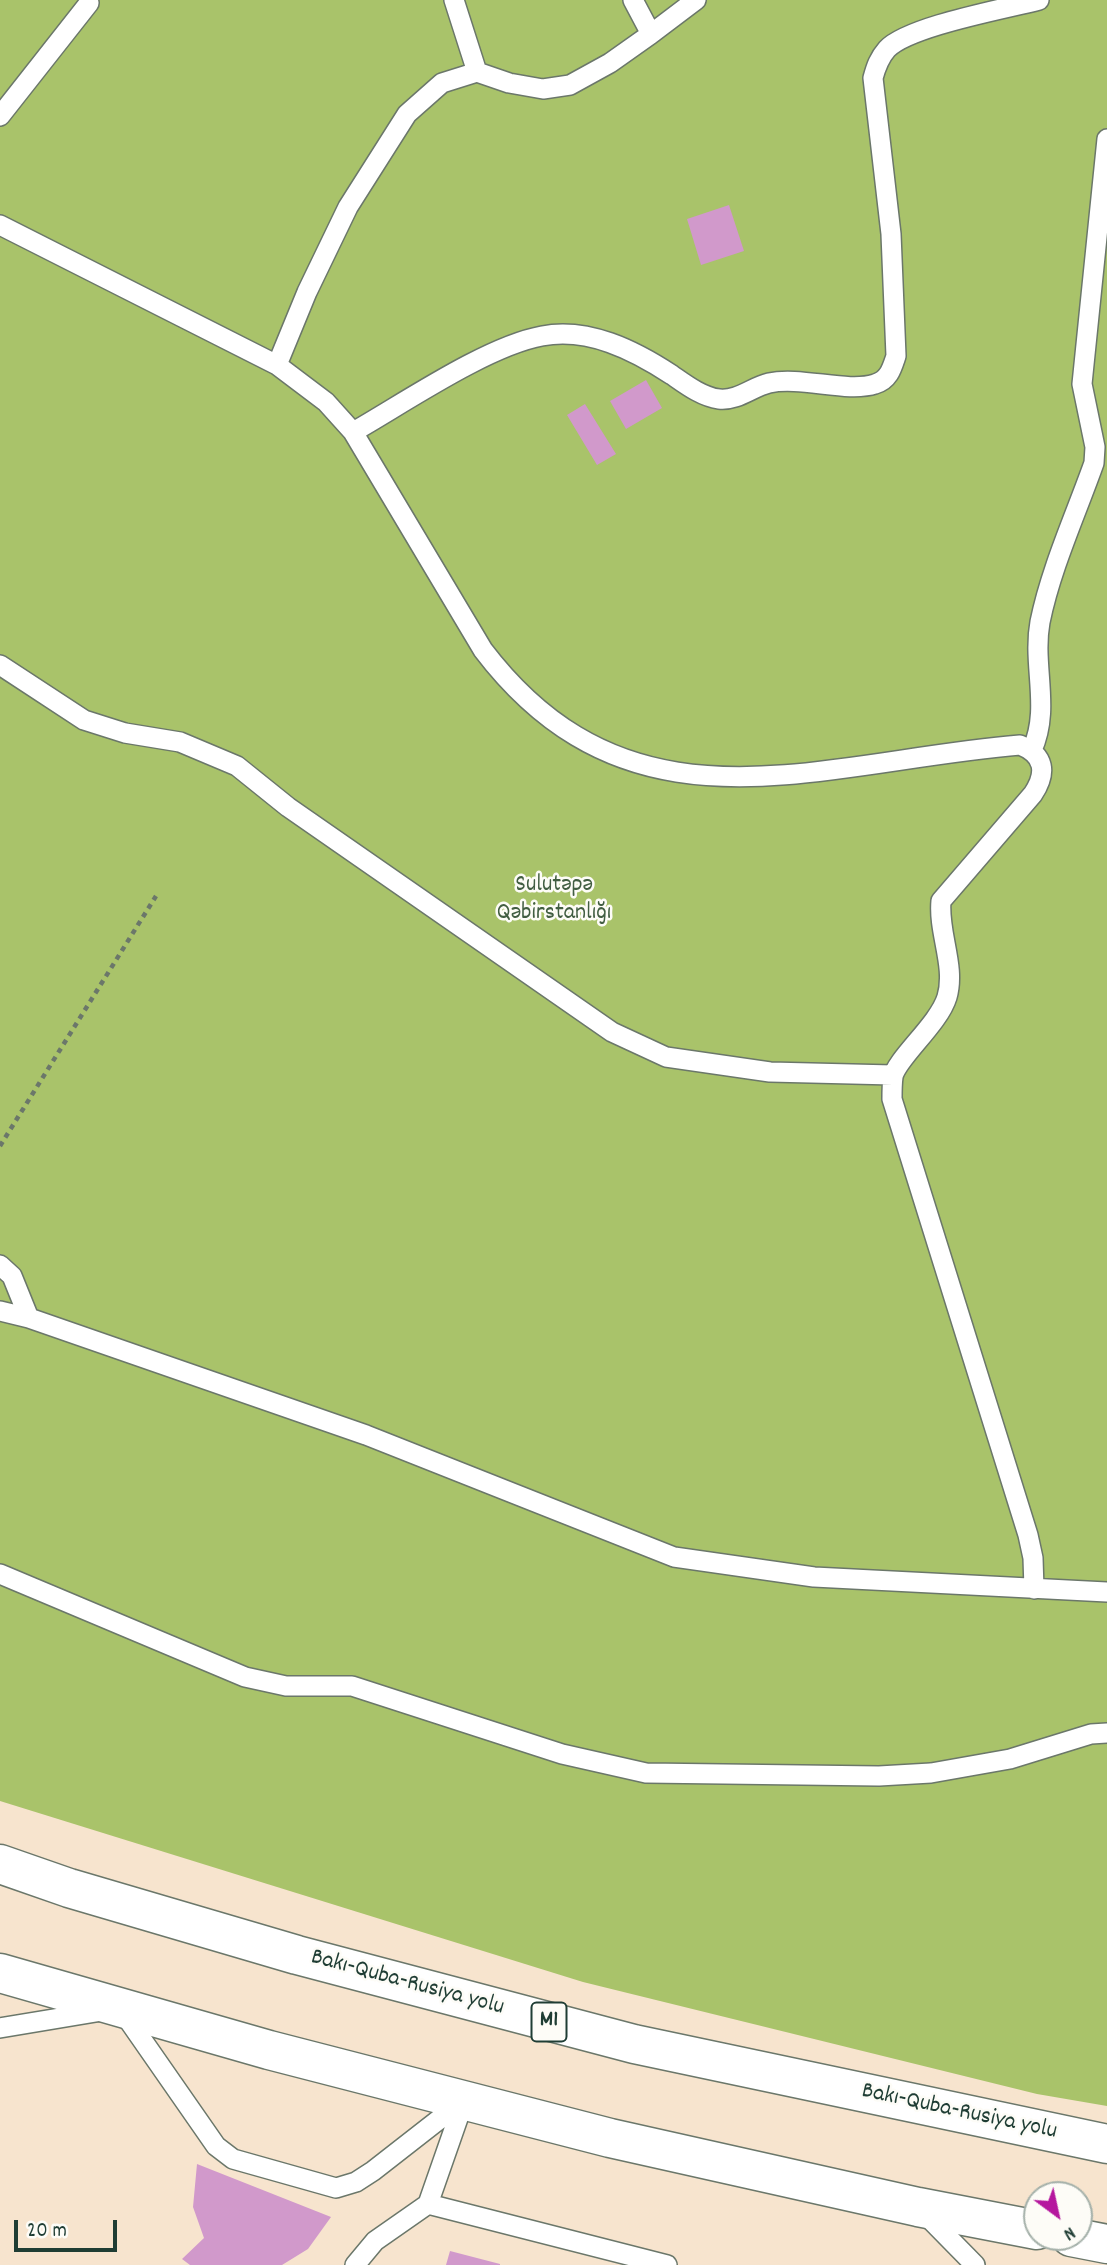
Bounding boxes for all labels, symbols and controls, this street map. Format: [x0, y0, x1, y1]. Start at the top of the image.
park label: Sulutəpə Qəbirstanlığı [497, 873, 611, 929]
street label: Bakı-Quba-Rusiya yolu [307, 1944, 507, 2024]
road number: M1 [532, 2002, 566, 2041]
street label: Bakı-Quba-Rusiya yolu [859, 2078, 1059, 2148]
north arrow [1023, 2181, 1093, 2251]
scale bar [18, 2206, 121, 2250]
text: 20 m [27, 2217, 67, 2247]
text: N [1057, 2218, 1080, 2246]

